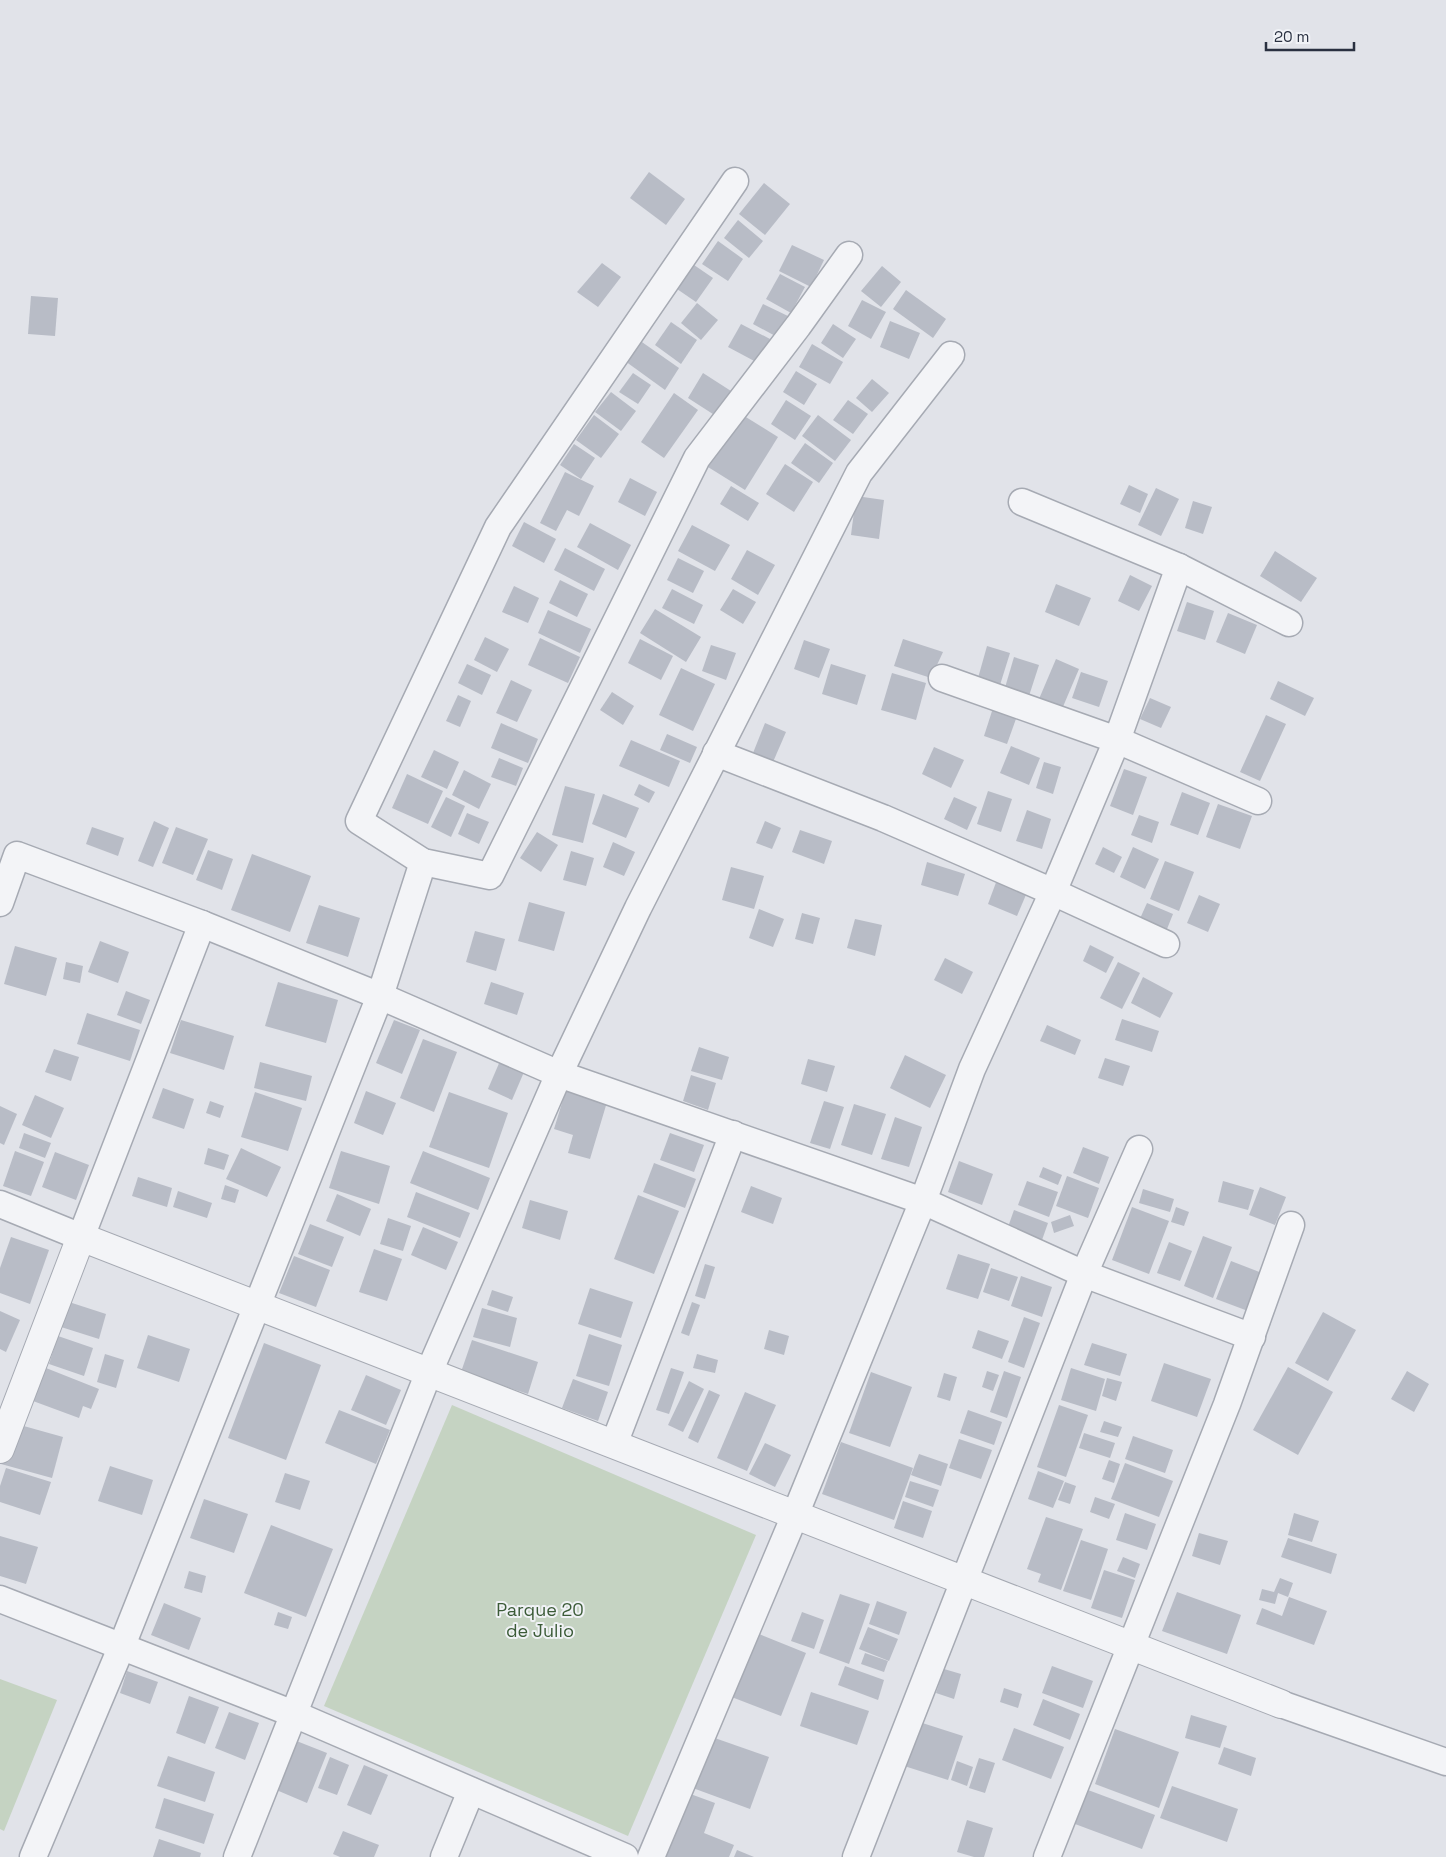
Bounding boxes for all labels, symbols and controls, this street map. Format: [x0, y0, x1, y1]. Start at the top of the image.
scale bar [1266, 20, 1354, 52]
text: 20 m [1274, 27, 1309, 46]
park label: Parque 20 de Julio [496, 1598, 584, 1642]

